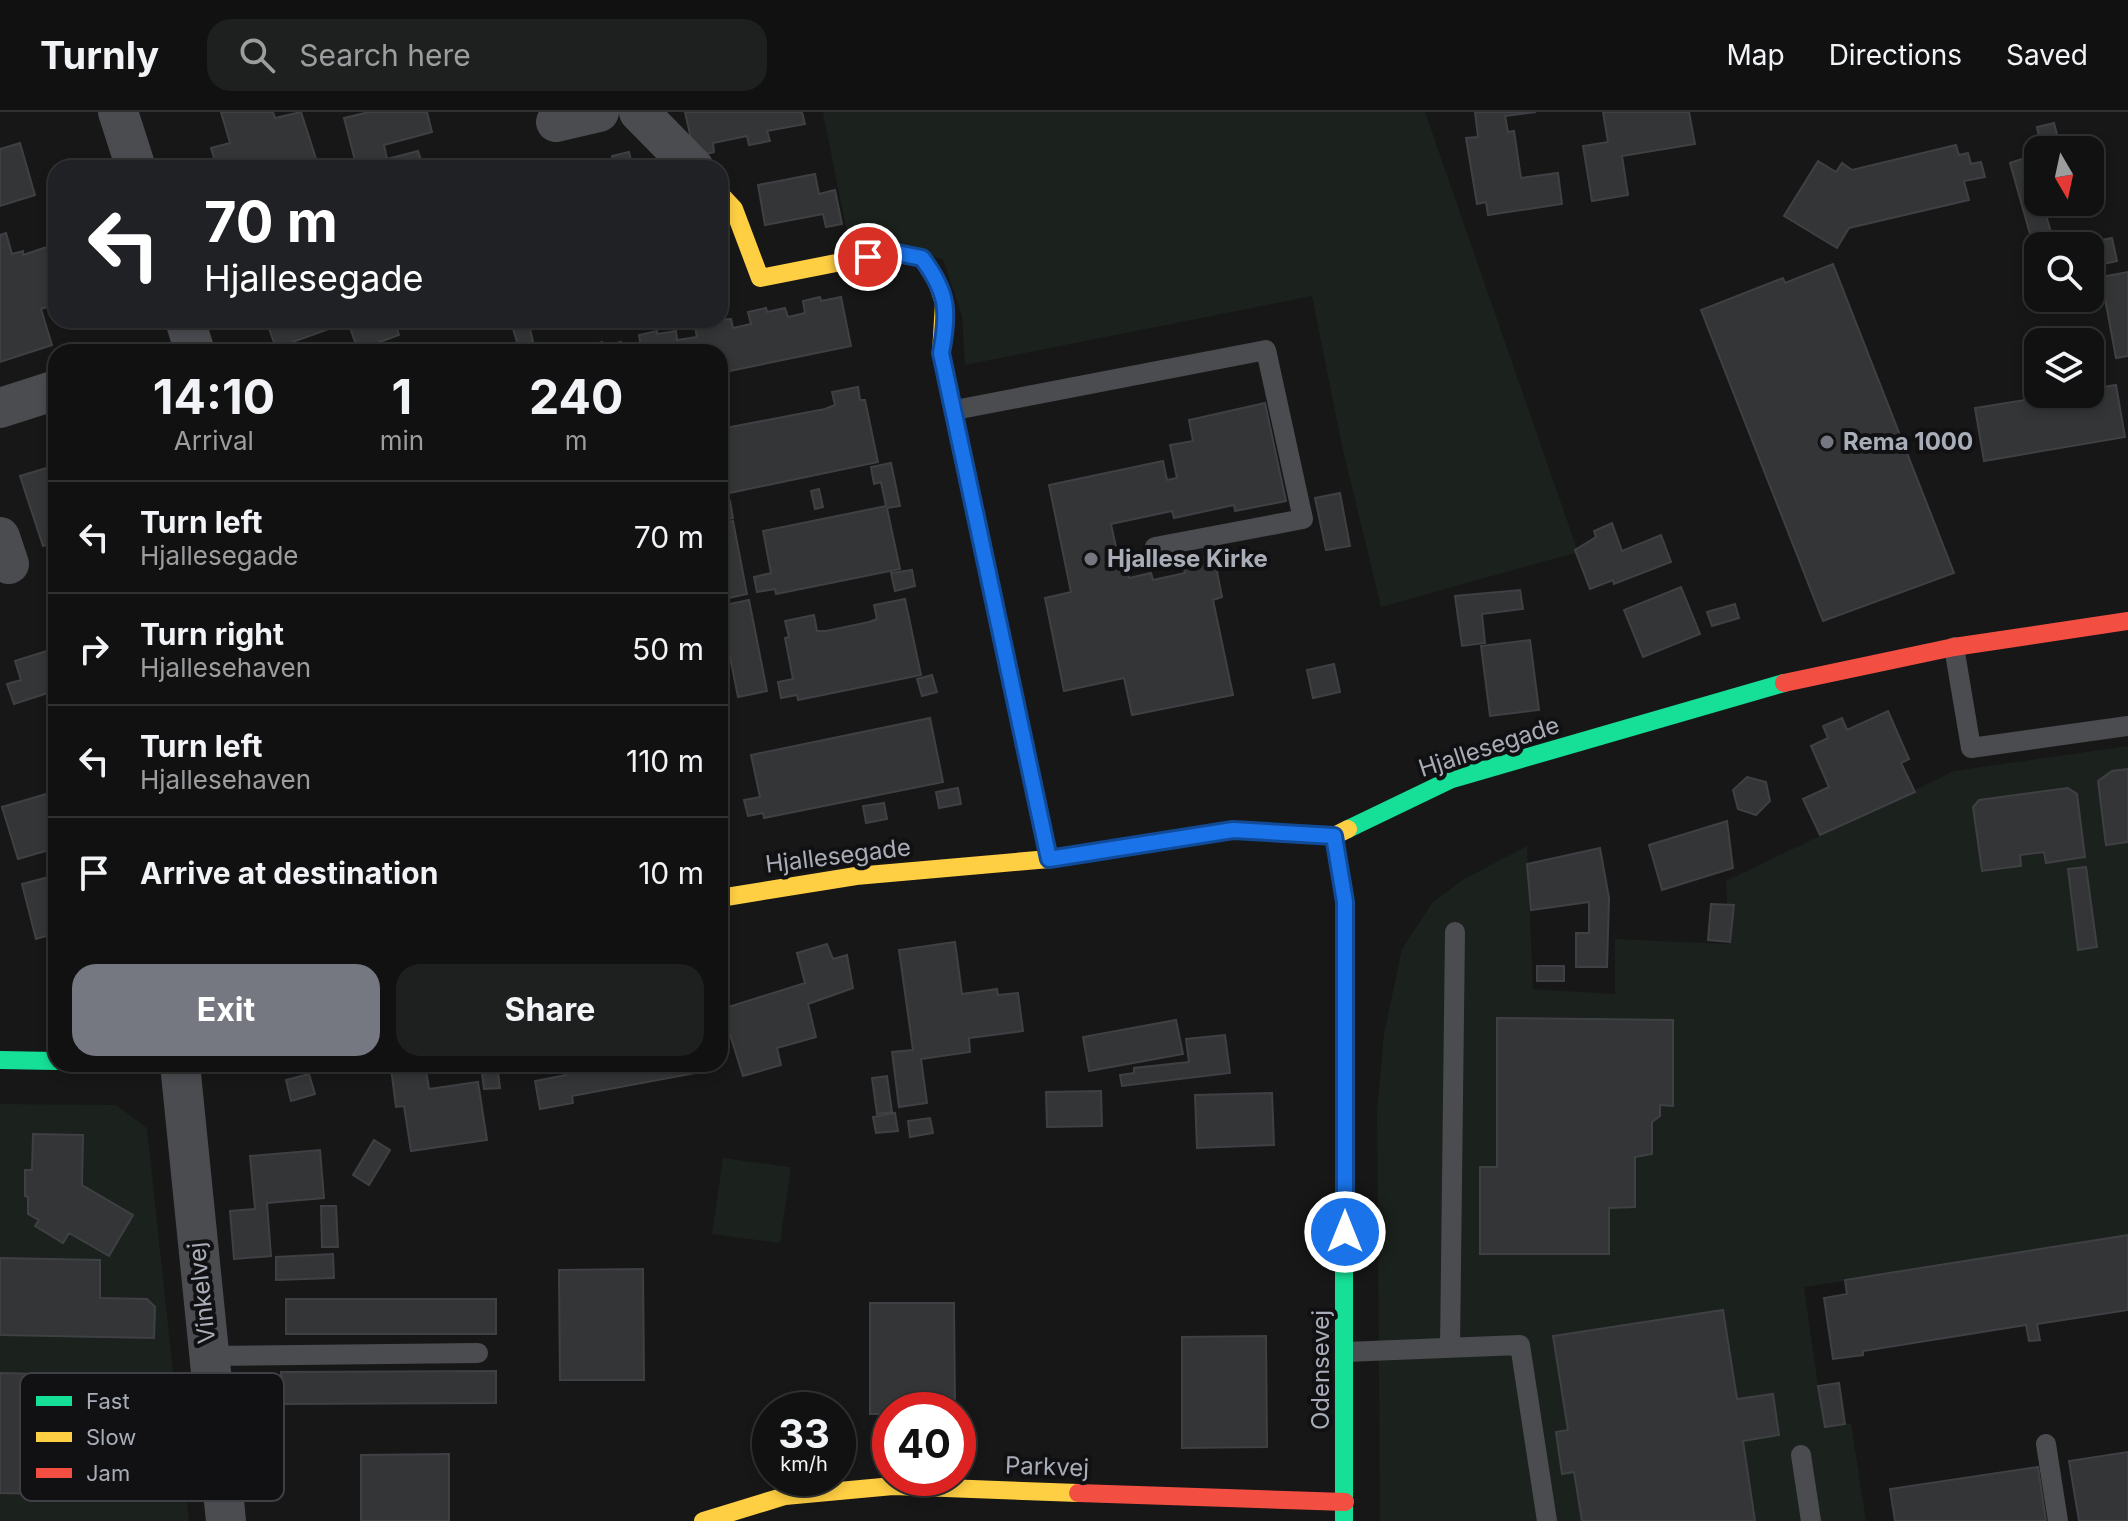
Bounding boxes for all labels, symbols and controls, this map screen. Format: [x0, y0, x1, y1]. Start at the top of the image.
search box [207, 19, 767, 91]
text: Turnly [40, 32, 159, 78]
icon: search [235, 33, 279, 77]
text: Search here [299, 37, 471, 73]
text: Map [1726, 38, 1785, 72]
text: Directions [1829, 38, 1962, 72]
text: Saved [2006, 38, 2088, 72]
north arrow [2024, 136, 2104, 216]
map controls [2024, 136, 2104, 408]
text: 70 m [204, 188, 338, 256]
icon: left [72, 192, 176, 296]
pin [834, 223, 902, 291]
button: search [2024, 232, 2104, 312]
icon: arrive [846, 235, 890, 279]
text: Hjallesegade [204, 256, 423, 300]
button: layers [2024, 328, 2104, 408]
text: 14:10 [153, 367, 275, 426]
text: 1 [392, 367, 412, 426]
text: 240 [529, 367, 623, 426]
text: Arrival [174, 425, 254, 456]
text: min [380, 425, 424, 456]
text: m [565, 425, 587, 456]
place label: Rema 1000 [1843, 427, 1973, 456]
marker: Rema 1000 [1818, 433, 1836, 451]
text: Turn left [140, 504, 262, 540]
icon: left [72, 515, 116, 559]
text: 70 m [634, 519, 704, 555]
text: Hjallesegade [140, 540, 298, 571]
place label: Hjallese Kirke [1107, 544, 1268, 573]
marker: Hjallese Kirke [1082, 550, 1100, 568]
text: Turn right [140, 616, 284, 652]
icon: right [72, 627, 116, 671]
text: 50 m [632, 631, 704, 667]
text: Hjallesehaven [140, 652, 311, 683]
street label: Hjallesegade [1415, 710, 1563, 783]
text: Turn left [140, 728, 262, 764]
icon: left [72, 739, 116, 783]
text: 110 m [626, 743, 704, 779]
text: Hjallesehaven [140, 764, 311, 795]
street label: Hjallesegade [764, 832, 912, 879]
icon: arrive [72, 851, 116, 895]
text: Arrive at destination [140, 855, 438, 891]
text: 10 m [638, 855, 704, 891]
button: Exit [72, 964, 380, 1056]
button: Share [396, 964, 704, 1056]
position arrow [1303, 1190, 1387, 1274]
street label: Vinkelvej [182, 1241, 221, 1345]
street label: Odensevej [1306, 1310, 1335, 1430]
legend [20, 1373, 284, 1501]
text: Fast [86, 1388, 130, 1414]
speed limit sign: 40 [872, 1392, 976, 1496]
text: 33 [778, 1409, 830, 1458]
text: Slow [86, 1424, 136, 1450]
street label: Parkvej [1004, 1451, 1090, 1482]
text: km/h [780, 1452, 828, 1476]
text: Jam [86, 1460, 130, 1486]

